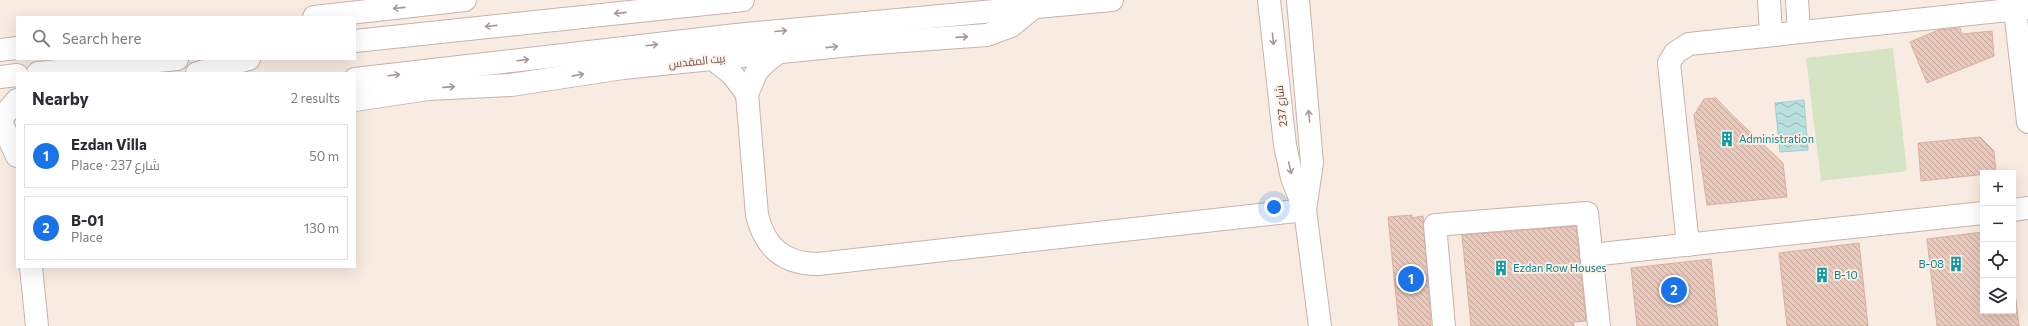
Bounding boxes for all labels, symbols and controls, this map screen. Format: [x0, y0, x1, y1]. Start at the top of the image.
one-way arrow [393, 4, 406, 12]
one-way arrow [614, 9, 627, 17]
search box [16, 16, 356, 60]
one-way arrow [485, 23, 498, 30]
icon: search [30, 27, 52, 49]
one-way arrow [774, 28, 787, 35]
text: Search here [62, 29, 141, 47]
one-way arrow [1270, 32, 1277, 45]
one-way arrow [955, 34, 968, 41]
one-way arrow [645, 41, 658, 49]
one-way arrow [825, 43, 838, 50]
street label: بيت المقدس [668, 51, 726, 71]
one-way arrow [516, 56, 529, 64]
one-way arrow [571, 70, 584, 78]
one-way arrow [387, 71, 400, 79]
one-way arrow [442, 84, 455, 91]
street label: شارع 237 [1272, 84, 1291, 127]
text: Nearby [32, 88, 89, 109]
text: 2 results [291, 90, 340, 106]
one-way arrow [1305, 110, 1313, 123]
building icon: Administration [1718, 130, 1736, 148]
place label: Administration [1739, 132, 1814, 145]
text: Ezdan Villa [71, 135, 147, 153]
text: 1 [43, 148, 49, 164]
text: 50 m [309, 148, 339, 164]
text: Place · شارع 237 [71, 157, 160, 173]
one-way arrow [1286, 161, 1294, 174]
map controls [1980, 170, 2016, 314]
button: + [1980, 170, 2016, 206]
your location [1264, 197, 1284, 217]
button: − [1980, 206, 2016, 242]
text: B-01 [71, 211, 104, 229]
text: 2 [42, 220, 50, 236]
text: 130 m [304, 220, 339, 236]
text: Place [71, 229, 103, 245]
button: locate [1980, 242, 2016, 278]
building icon: B-08 [1947, 255, 1965, 273]
place label: B-08 [1918, 257, 1944, 270]
building icon: Ezdan Row Houses [1492, 259, 1510, 277]
place label: Ezdan Row Houses [1513, 261, 1607, 274]
pin: 1 [1398, 264, 1424, 294]
building icon: B-10 [1813, 266, 1831, 284]
place label: B-10 [1834, 268, 1858, 281]
pin: 2 [1661, 275, 1687, 305]
button: layers [1980, 278, 2016, 314]

